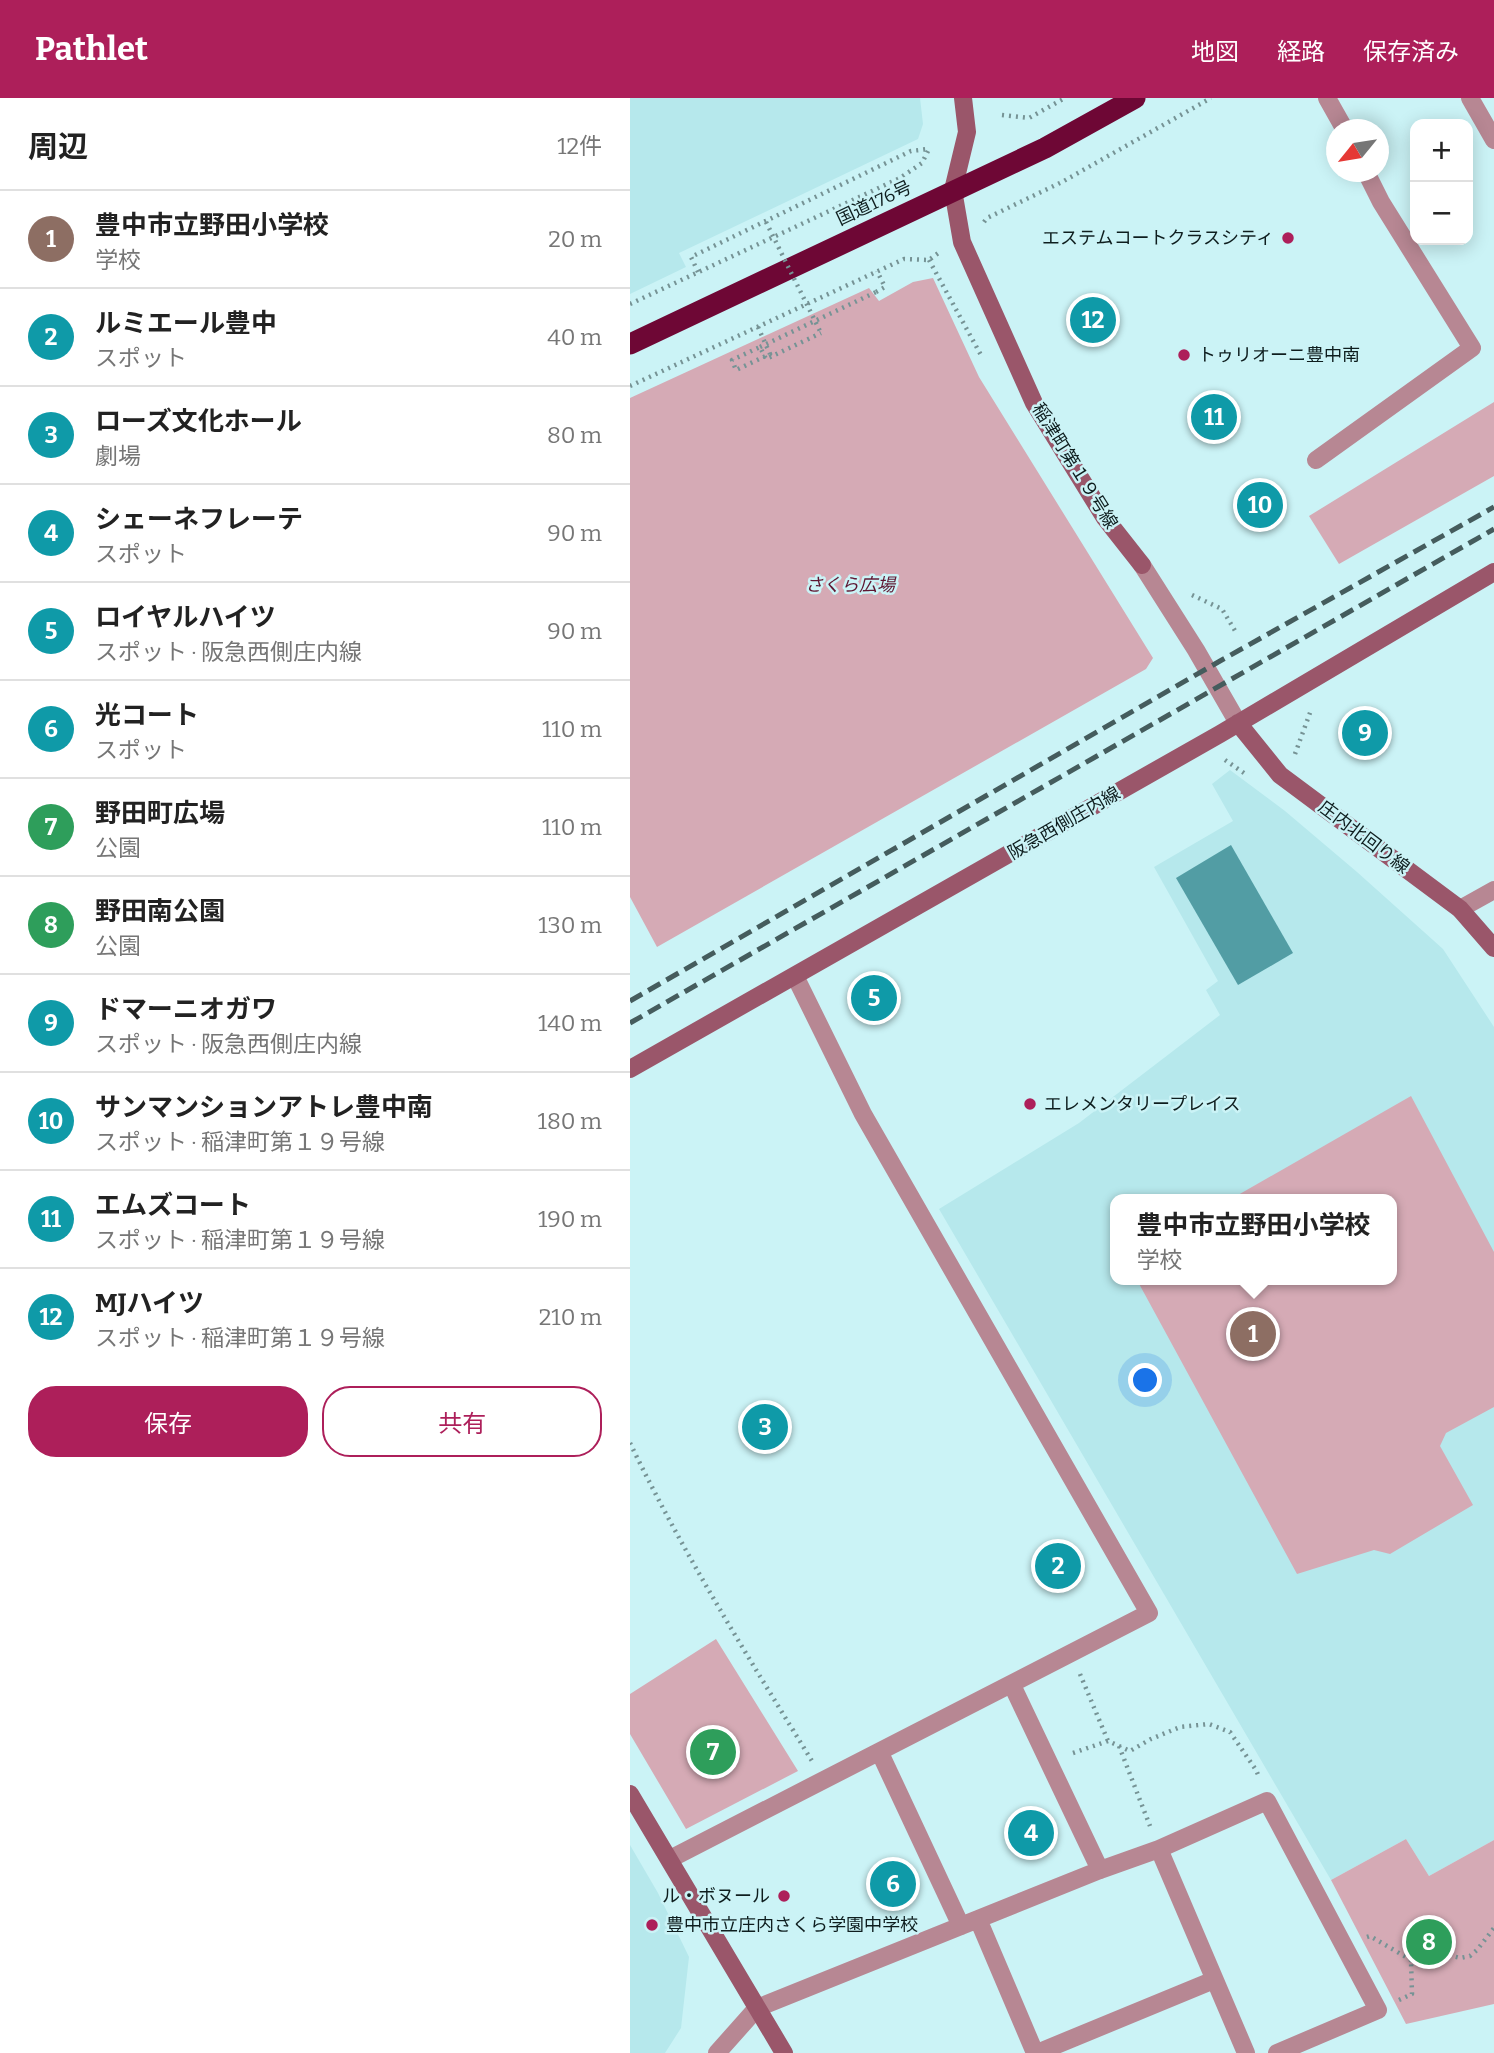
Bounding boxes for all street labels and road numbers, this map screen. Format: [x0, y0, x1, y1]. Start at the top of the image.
street label: 国道176号 [833, 176, 915, 230]
street label: 稲津町第１９号線 [1028, 399, 1122, 533]
street label: 阪急西側庄内線 [1004, 782, 1124, 864]
street label: 庄内北回り線 [1314, 796, 1414, 878]

